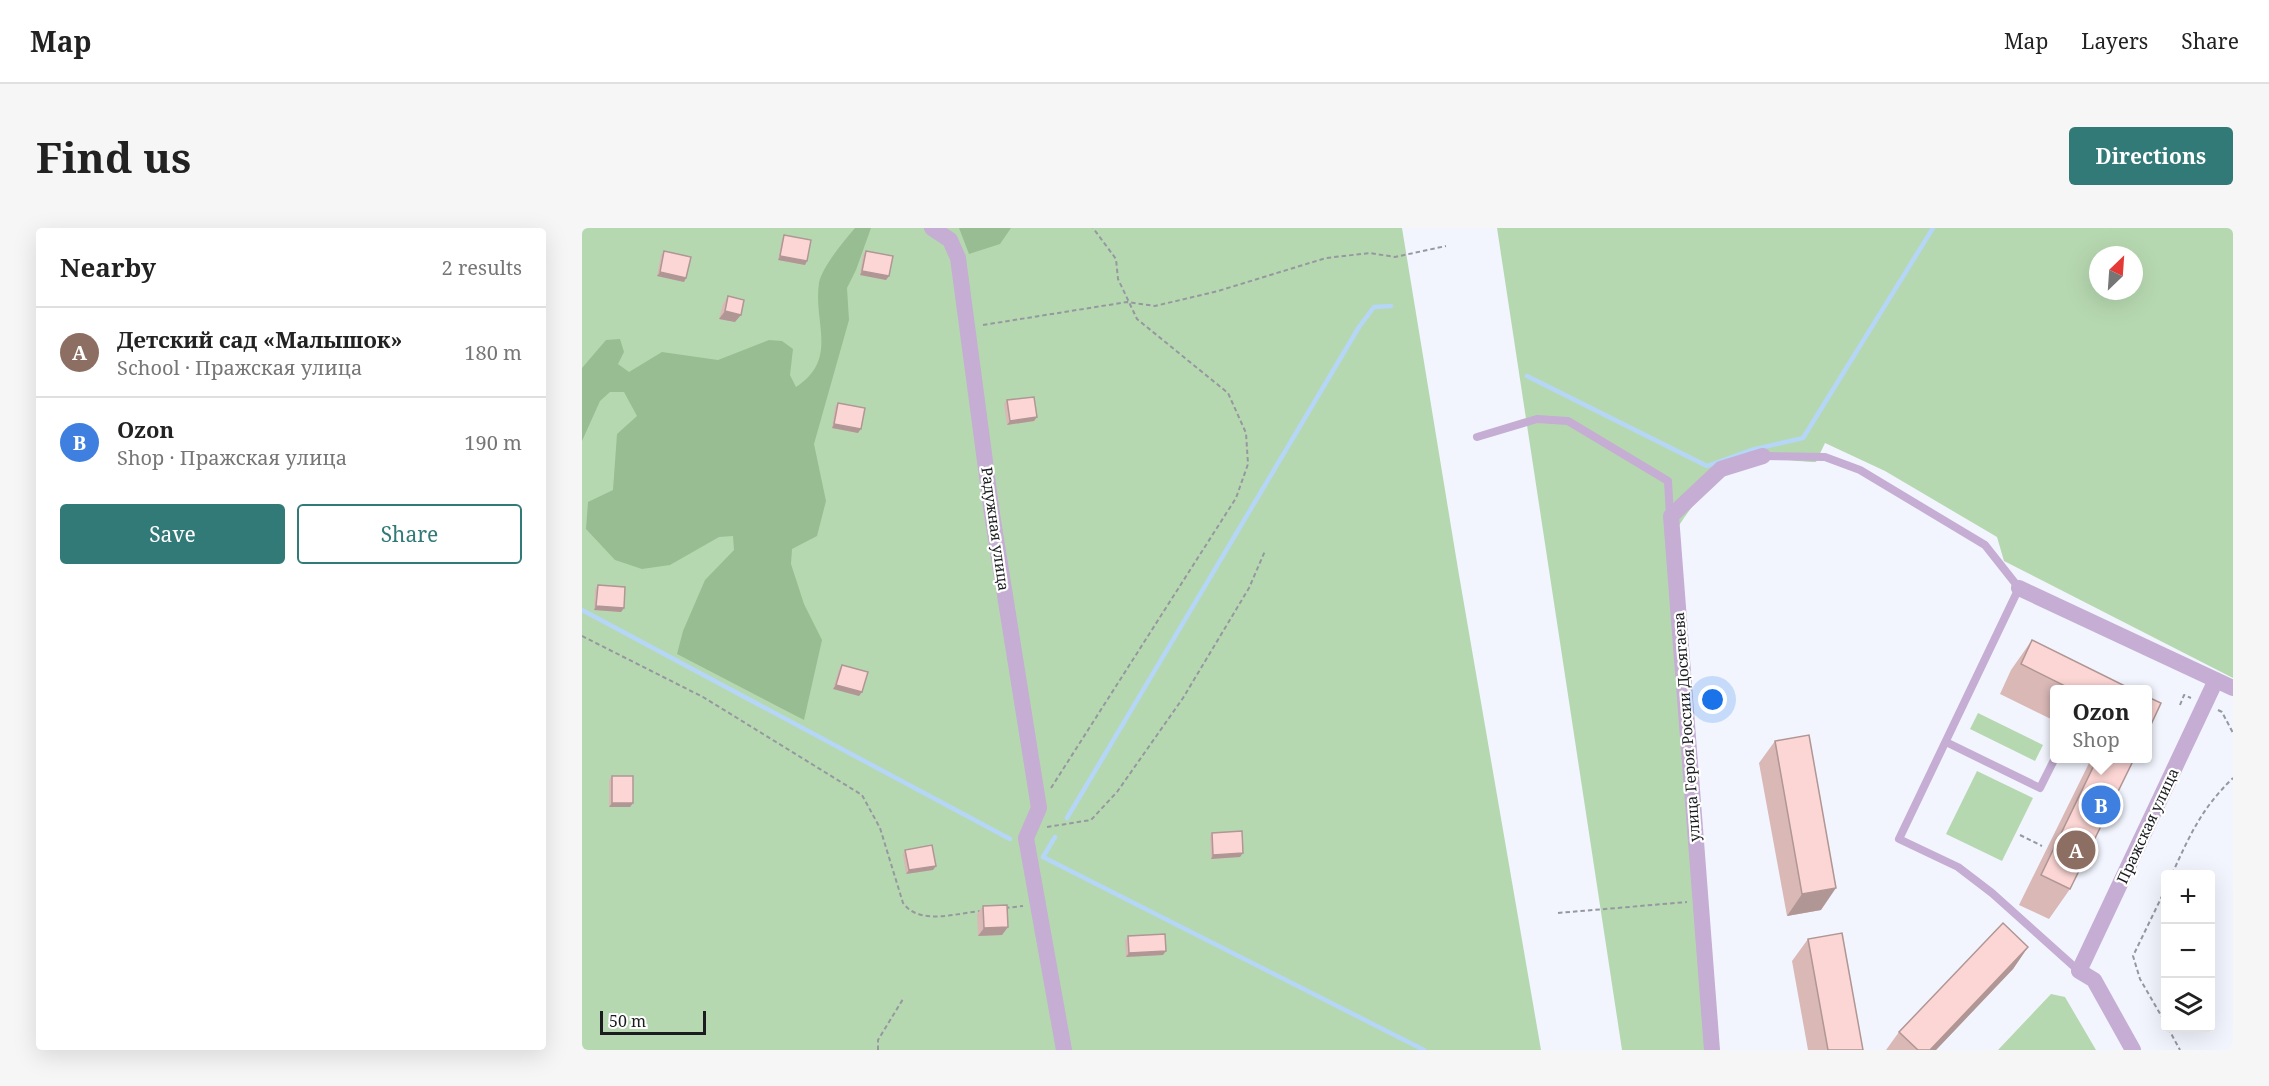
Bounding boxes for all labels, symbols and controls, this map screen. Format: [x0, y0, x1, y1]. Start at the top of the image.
text: Map [30, 22, 92, 60]
text: Map [2004, 27, 2048, 55]
text: Layers [2081, 27, 2148, 55]
text: Share [2181, 27, 2239, 55]
button: Directions [2069, 127, 2233, 185]
text: Find us [36, 128, 191, 185]
north arrow [2089, 246, 2143, 300]
text: Nearby [60, 249, 156, 285]
text: 2 results [442, 254, 522, 281]
text: Детский сад «Малышок» [117, 324, 403, 354]
text: A [72, 339, 87, 366]
text: 180 m [464, 339, 522, 366]
text: School · Пражская улица [117, 354, 362, 381]
text: Ozon [117, 414, 174, 444]
text: B [73, 429, 86, 456]
text: 190 m [464, 429, 522, 456]
text: Shop · Пражская улица [117, 444, 347, 471]
street label: Радужная улица [977, 466, 1015, 592]
button: Save [60, 504, 285, 564]
button: Share [297, 504, 522, 564]
street label: улица Героя России Досягаева [1668, 611, 1704, 843]
your location [1698, 685, 1727, 714]
popup [2050, 685, 2152, 763]
text: Ozon [2072, 696, 2130, 726]
text: Shop [2072, 726, 2120, 753]
street label: Пражская улица [2112, 764, 2183, 887]
pin: B [2082, 782, 2120, 828]
pin: A [2056, 828, 2096, 872]
map controls [2161, 870, 2215, 1032]
button: + [2161, 870, 2215, 924]
button: − [2161, 924, 2215, 978]
button: layers [2161, 978, 2215, 1032]
scale bar [600, 1008, 706, 1036]
text: 50 m [609, 1010, 646, 1032]

